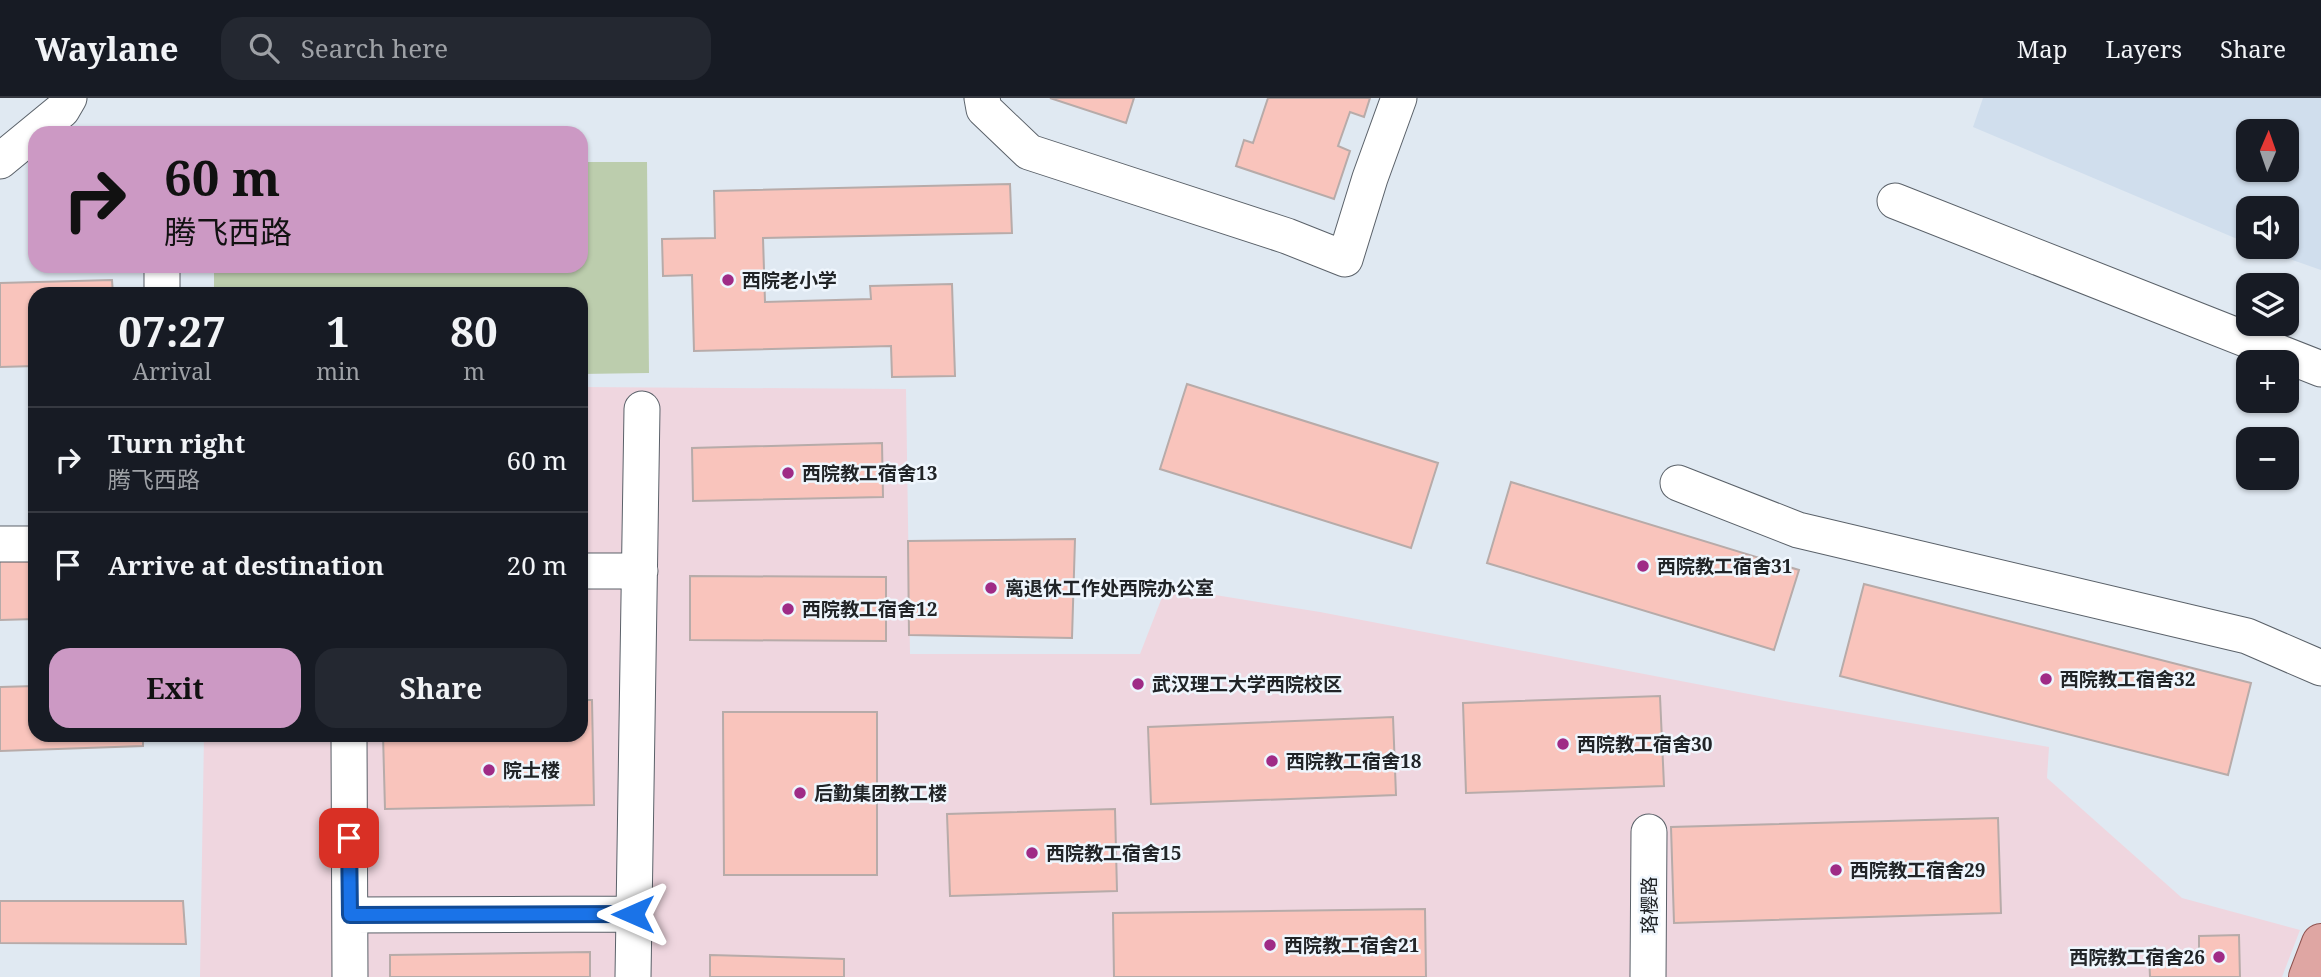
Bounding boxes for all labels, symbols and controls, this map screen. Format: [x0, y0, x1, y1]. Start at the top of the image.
search box [221, 17, 711, 80]
text: Waylane [35, 26, 179, 71]
icon: search [245, 29, 283, 67]
text: Search here [301, 30, 448, 66]
text: Map [2017, 32, 2068, 65]
text: Layers [2106, 32, 2182, 65]
text: Share [2220, 32, 2286, 65]
north arrow [2236, 119, 2300, 182]
map controls [2236, 119, 2299, 490]
text: 60 m [164, 144, 280, 210]
icon: right [49, 154, 140, 245]
button: sound [2236, 196, 2299, 259]
text: 腾飞西路 [164, 210, 292, 253]
place label: 西院老小学 [742, 267, 837, 293]
marker: 西院老小学 [720, 272, 736, 288]
button: layers [2236, 273, 2299, 336]
text: 07:27 [118, 302, 226, 359]
text: 1 [326, 302, 350, 359]
text: 80 [450, 302, 498, 359]
button: + [2236, 350, 2299, 413]
text: Arrival [133, 355, 211, 387]
text: min [316, 355, 360, 387]
text: m [463, 355, 485, 387]
text: Turn right [108, 425, 245, 461]
button: − [2236, 427, 2299, 490]
icon: right [49, 441, 87, 479]
text: 60 m [507, 442, 567, 478]
place label: 西院教工宿舍13 [802, 460, 937, 486]
text: 腾飞西路 [108, 463, 200, 495]
marker: 西院教工宿舍13 [780, 465, 796, 481]
icon: arrive [49, 546, 87, 584]
text: Arrive at destination [108, 547, 384, 583]
text: 20 m [507, 547, 567, 583]
place label: 西院教工宿舍31 [1657, 553, 1792, 579]
marker: 西院教工宿舍31 [1635, 558, 1651, 574]
place label: 离退休工作处西院办公室 [1005, 575, 1214, 601]
marker: 离退休工作处西院办公室 [983, 580, 999, 596]
place label: 西院教工宿舍12 [802, 596, 937, 622]
marker: 西院教工宿舍12 [780, 601, 796, 617]
button: Exit [49, 648, 301, 728]
button: Share [315, 648, 567, 728]
place label: 西院教工宿舍32 [2060, 666, 2195, 692]
place label: 武汉理工大学西院校区 [1152, 671, 1342, 697]
marker: 西院教工宿舍32 [2038, 671, 2054, 687]
marker: 武汉理工大学西院校区 [1130, 676, 1146, 692]
place label: 西院教工宿舍30 [1577, 731, 1713, 757]
marker: 西院教工宿舍30 [1555, 736, 1571, 752]
place label: 西院教工宿舍18 [1286, 748, 1422, 774]
marker: 西院教工宿舍18 [1264, 753, 1280, 769]
place label: 院士楼 [503, 757, 560, 783]
marker: 院士楼 [481, 762, 497, 778]
place label: 后勤集团教工楼 [814, 780, 947, 806]
marker: 后勤集团教工楼 [792, 785, 808, 801]
pin [319, 808, 379, 868]
icon: arrive [330, 819, 368, 857]
place label: 西院教工宿舍15 [1046, 840, 1181, 866]
marker: 西院教工宿舍15 [1024, 845, 1040, 861]
place label: 西院教工宿舍29 [1850, 857, 1985, 883]
marker: 西院教工宿舍29 [1828, 862, 1844, 878]
street label: 珞樱路 [1636, 876, 1662, 934]
position arrow [596, 877, 670, 951]
place label: 西院教工宿舍21 [1284, 932, 1419, 958]
marker: 西院教工宿舍21 [1262, 937, 1278, 953]
place label: 西院教工宿舍26 [2070, 944, 2205, 970]
marker: 西院教工宿舍26 [2211, 949, 2227, 965]

